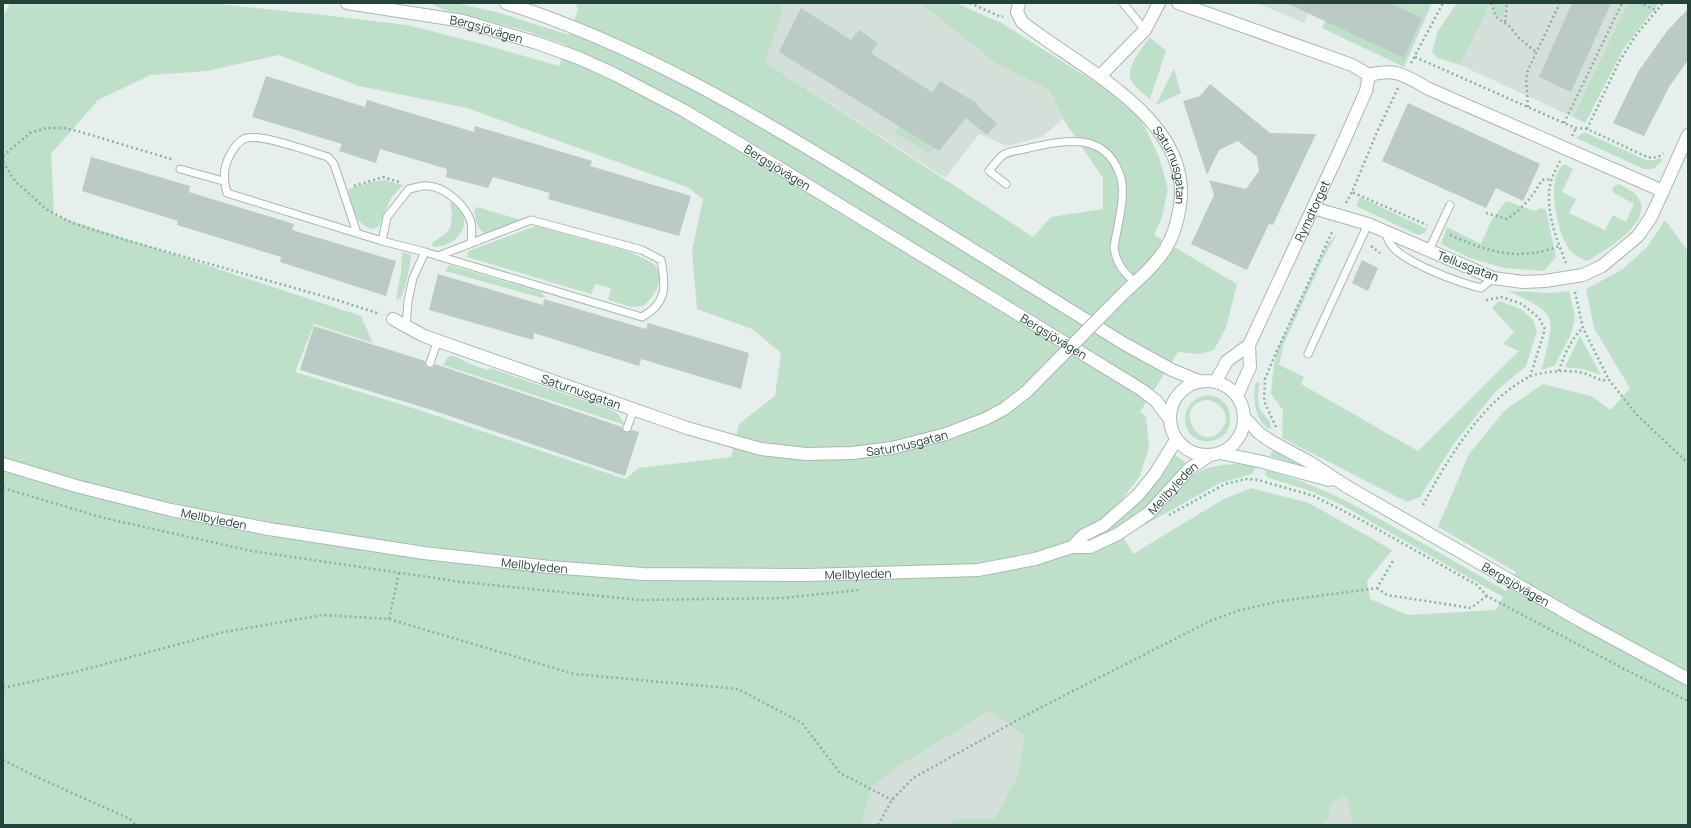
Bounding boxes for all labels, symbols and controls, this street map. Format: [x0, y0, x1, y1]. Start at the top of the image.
street label: Bergsjövägen [449, 11, 525, 47]
street label: Saturnusgatan [1149, 122, 1190, 205]
street label: Bergsjövägen [741, 140, 814, 194]
street label: Rymdtorget [1290, 177, 1333, 244]
street label: Tellusgatan [1435, 246, 1501, 286]
street label: Bergsjövägen [1017, 309, 1091, 363]
street label: Saturnusgatan [539, 369, 623, 413]
street label: Saturnusgatan [865, 425, 949, 460]
street label: Mellbyleden [1144, 457, 1201, 518]
street label: Mellbyleden [180, 504, 248, 533]
street label: Mellbyleden [500, 553, 568, 577]
street label: Bergsjövägen [1479, 558, 1553, 610]
street label: Mellbyleden [824, 564, 892, 583]

